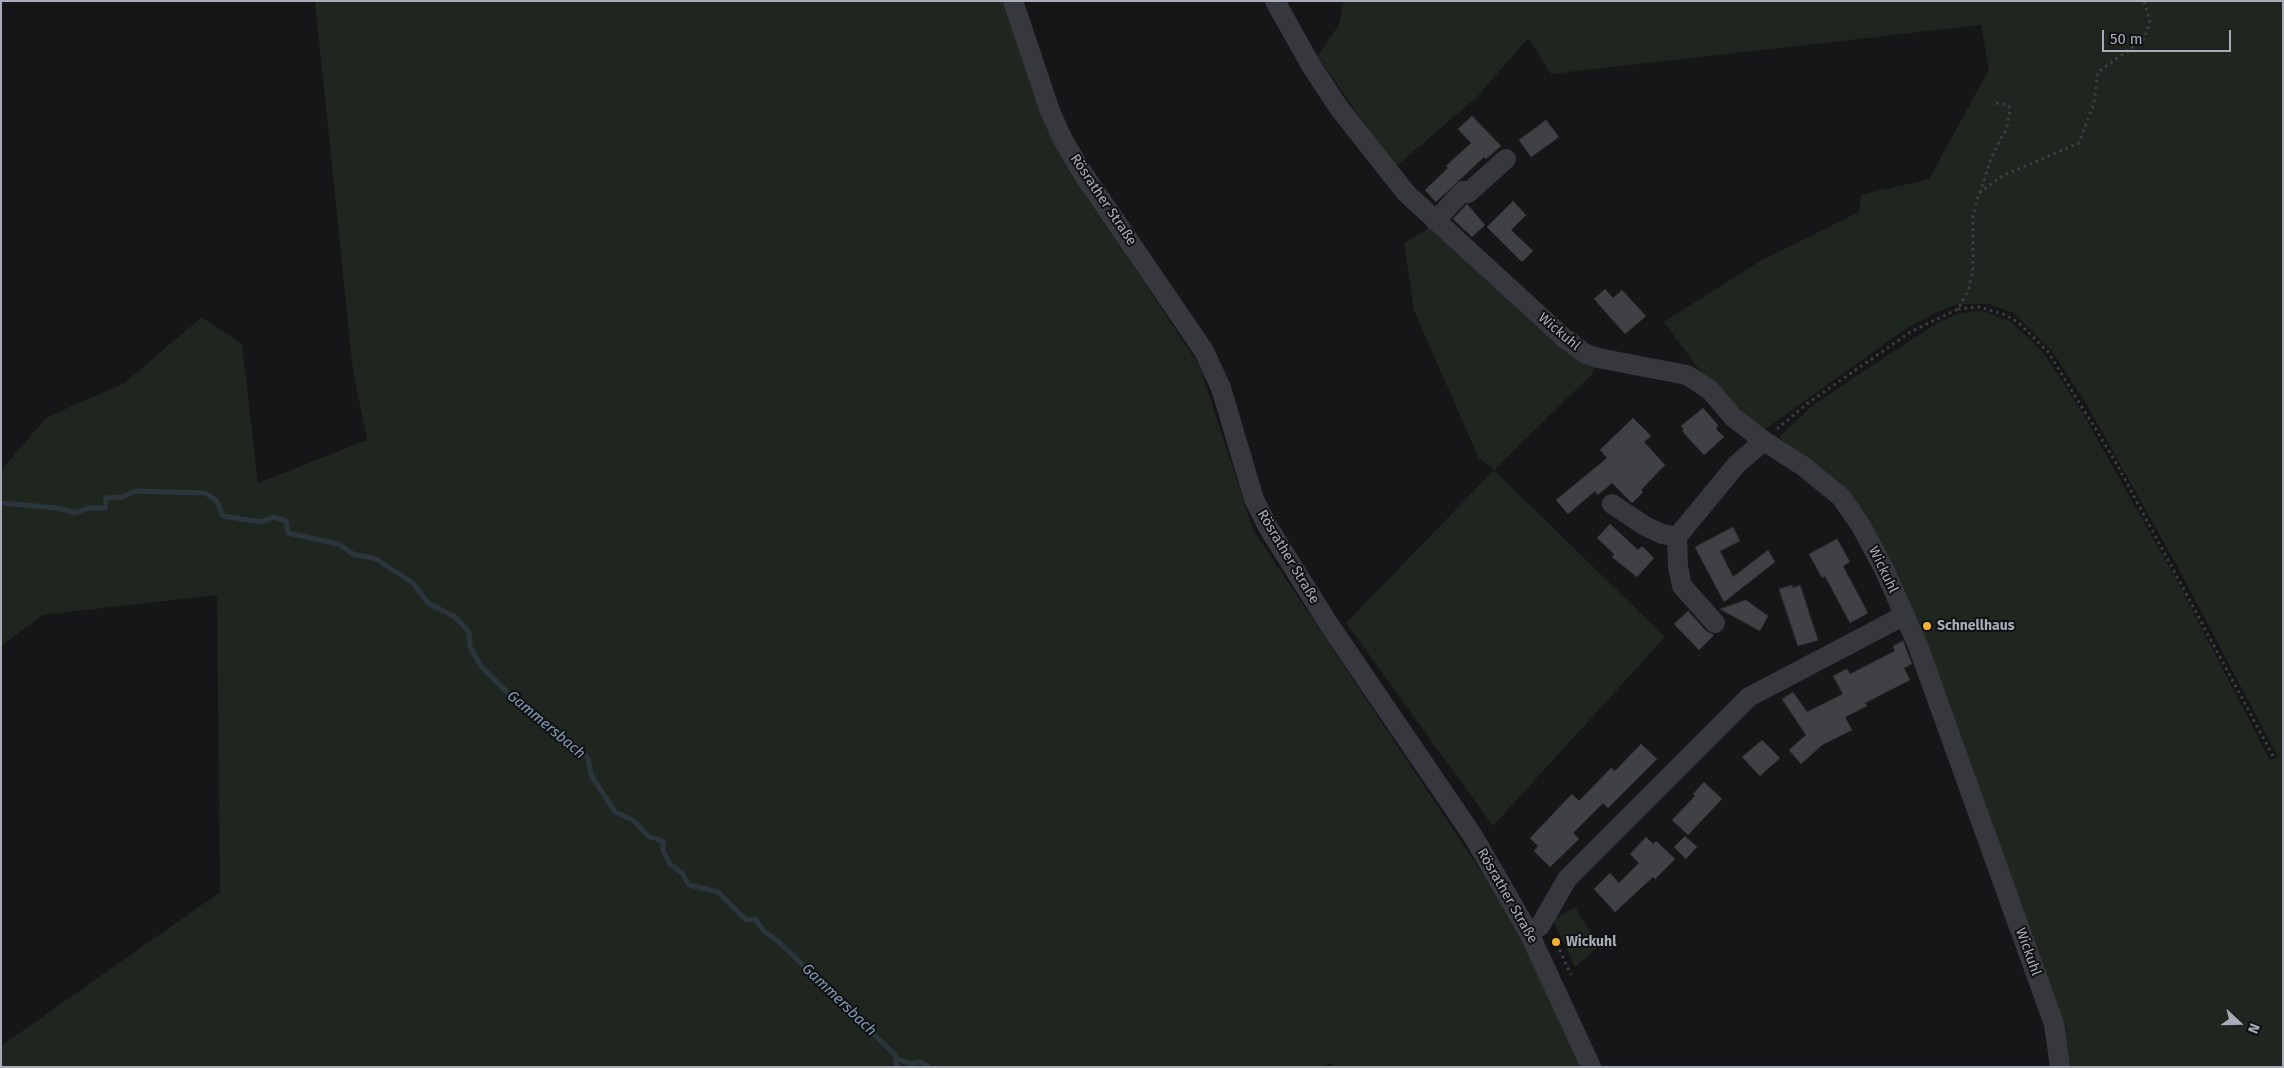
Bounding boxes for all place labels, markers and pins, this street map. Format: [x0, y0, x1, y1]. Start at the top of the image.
place label: Schnellhaus [1937, 618, 2014, 634]
marker: Schnellhaus [1921, 620, 1933, 632]
place label: Wickuhl [1566, 934, 1616, 950]
marker: Wickuhl [1550, 936, 1562, 948]

